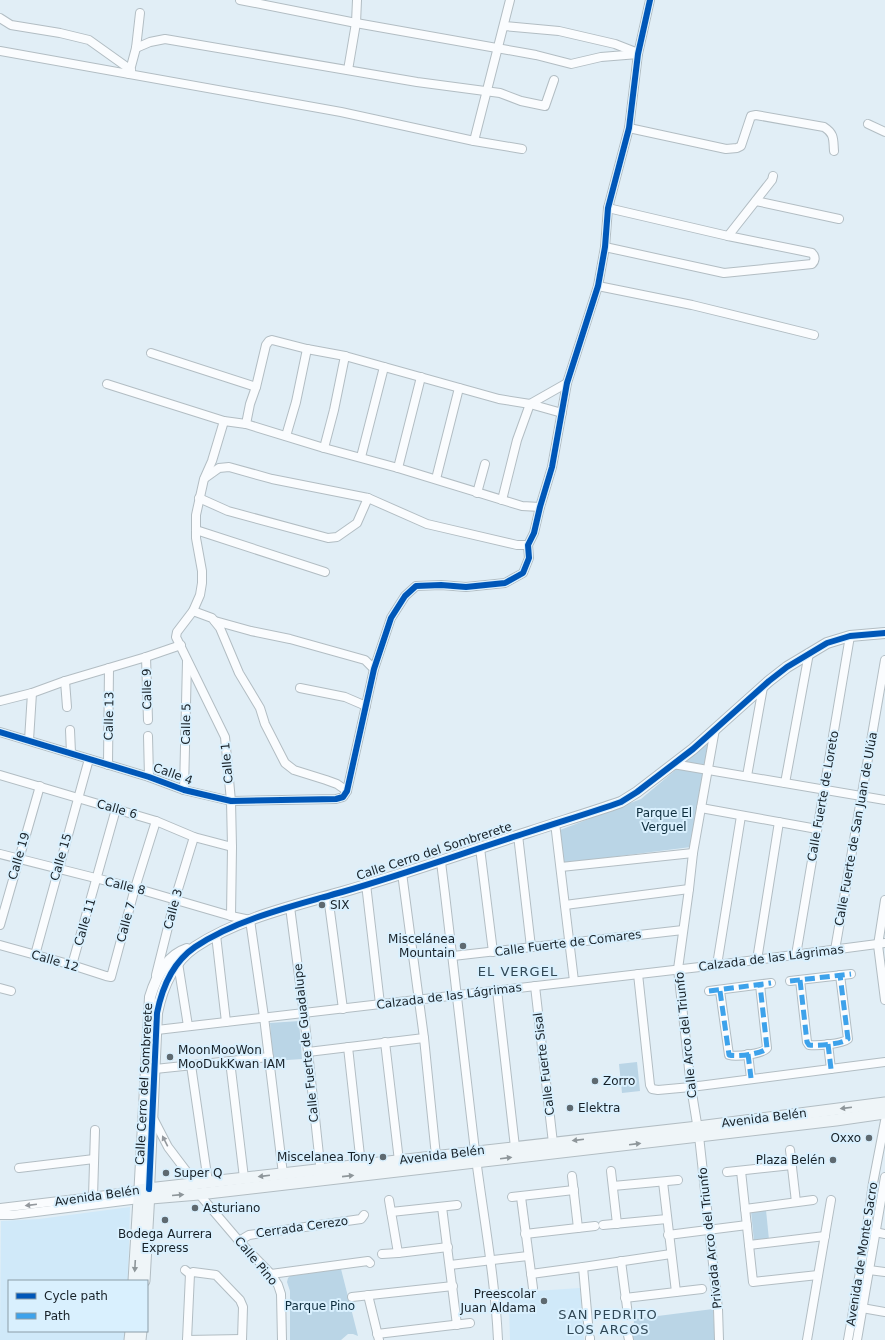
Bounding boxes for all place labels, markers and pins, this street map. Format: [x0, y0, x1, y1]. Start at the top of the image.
place label: SIX [330, 898, 349, 912]
marker: SIX [317, 900, 327, 910]
place label: Miscelánea Mountain [388, 932, 455, 960]
marker: Miscelánea Mountain [458, 941, 468, 951]
place label: MoonMooWon MooDukKwan IAM [178, 1043, 285, 1071]
marker: MoonMooWon MooDukKwan IAM [165, 1052, 175, 1062]
place label: Zorro [603, 1074, 635, 1088]
marker: Zorro [590, 1076, 600, 1086]
place label: Elektra [578, 1101, 620, 1115]
marker: Elektra [565, 1103, 575, 1113]
place label: Oxxo [830, 1131, 861, 1145]
marker: Oxxo [864, 1133, 874, 1143]
place label: Miscelanea Tony [277, 1150, 375, 1164]
marker: Miscelanea Tony [378, 1152, 388, 1162]
place label: Plaza Belén [756, 1153, 825, 1167]
marker: Plaza Belén [828, 1155, 838, 1165]
place label: Super Q [174, 1166, 222, 1180]
marker: Super Q [161, 1168, 171, 1178]
place label: Asturiano [203, 1201, 260, 1215]
marker: Asturiano [190, 1203, 200, 1213]
marker: Bodega Aurrera Express [160, 1215, 170, 1225]
place label: Bodega Aurrera Express [118, 1227, 212, 1255]
place label: Preescolar Juan Aldama [460, 1287, 536, 1315]
marker: Preescolar Juan Aldama [539, 1296, 549, 1306]

